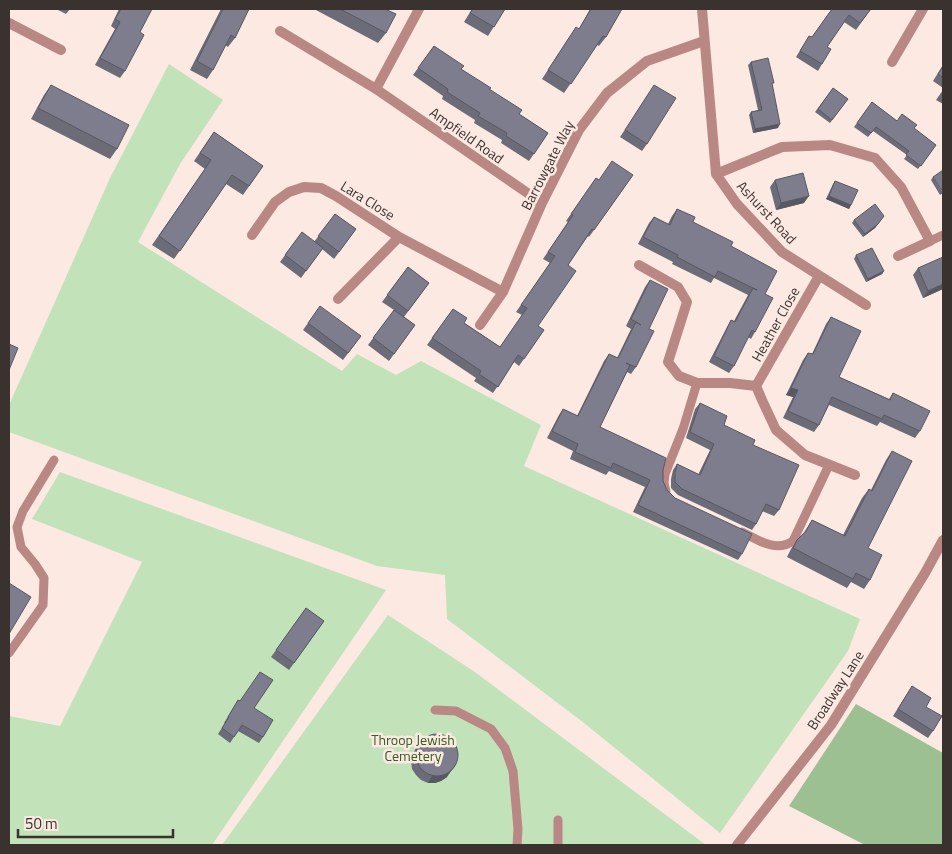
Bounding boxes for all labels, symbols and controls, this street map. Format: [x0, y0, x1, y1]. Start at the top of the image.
street label: Ampfield Road [426, 102, 508, 168]
street label: Barrowgate Way [515, 116, 579, 214]
street label: Lara Close [337, 175, 399, 225]
street label: Ashurst Road [732, 176, 802, 248]
street label: Heather Close [746, 283, 804, 365]
street label: Broadway Lane [801, 646, 869, 734]
park label: Throop Jewish Cemetery [371, 729, 455, 766]
scale bar [18, 806, 172, 838]
text: 50 m [25, 812, 58, 835]

